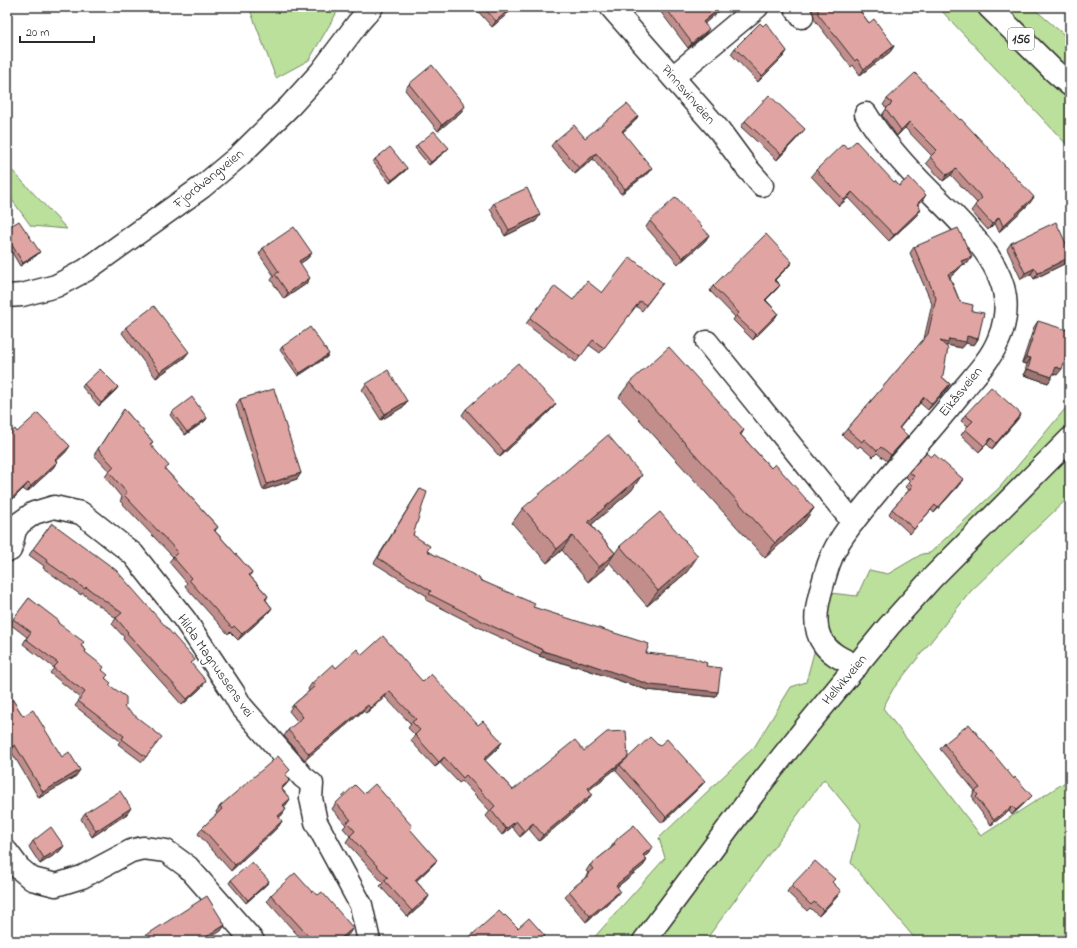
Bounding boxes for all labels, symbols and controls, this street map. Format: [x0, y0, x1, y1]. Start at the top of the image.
scale bar [20, 18, 94, 44]
text: 20 m [26, 24, 49, 42]
road number: 156 [1008, 28, 1034, 50]
street label: Pinnsvinveien [656, 60, 720, 130]
street label: Fjordvangveien [168, 144, 249, 215]
street label: Eikåsveien [934, 362, 988, 422]
street label: Hilda Magnussens vei [171, 610, 259, 722]
street label: Hellvikveien [817, 650, 873, 710]

